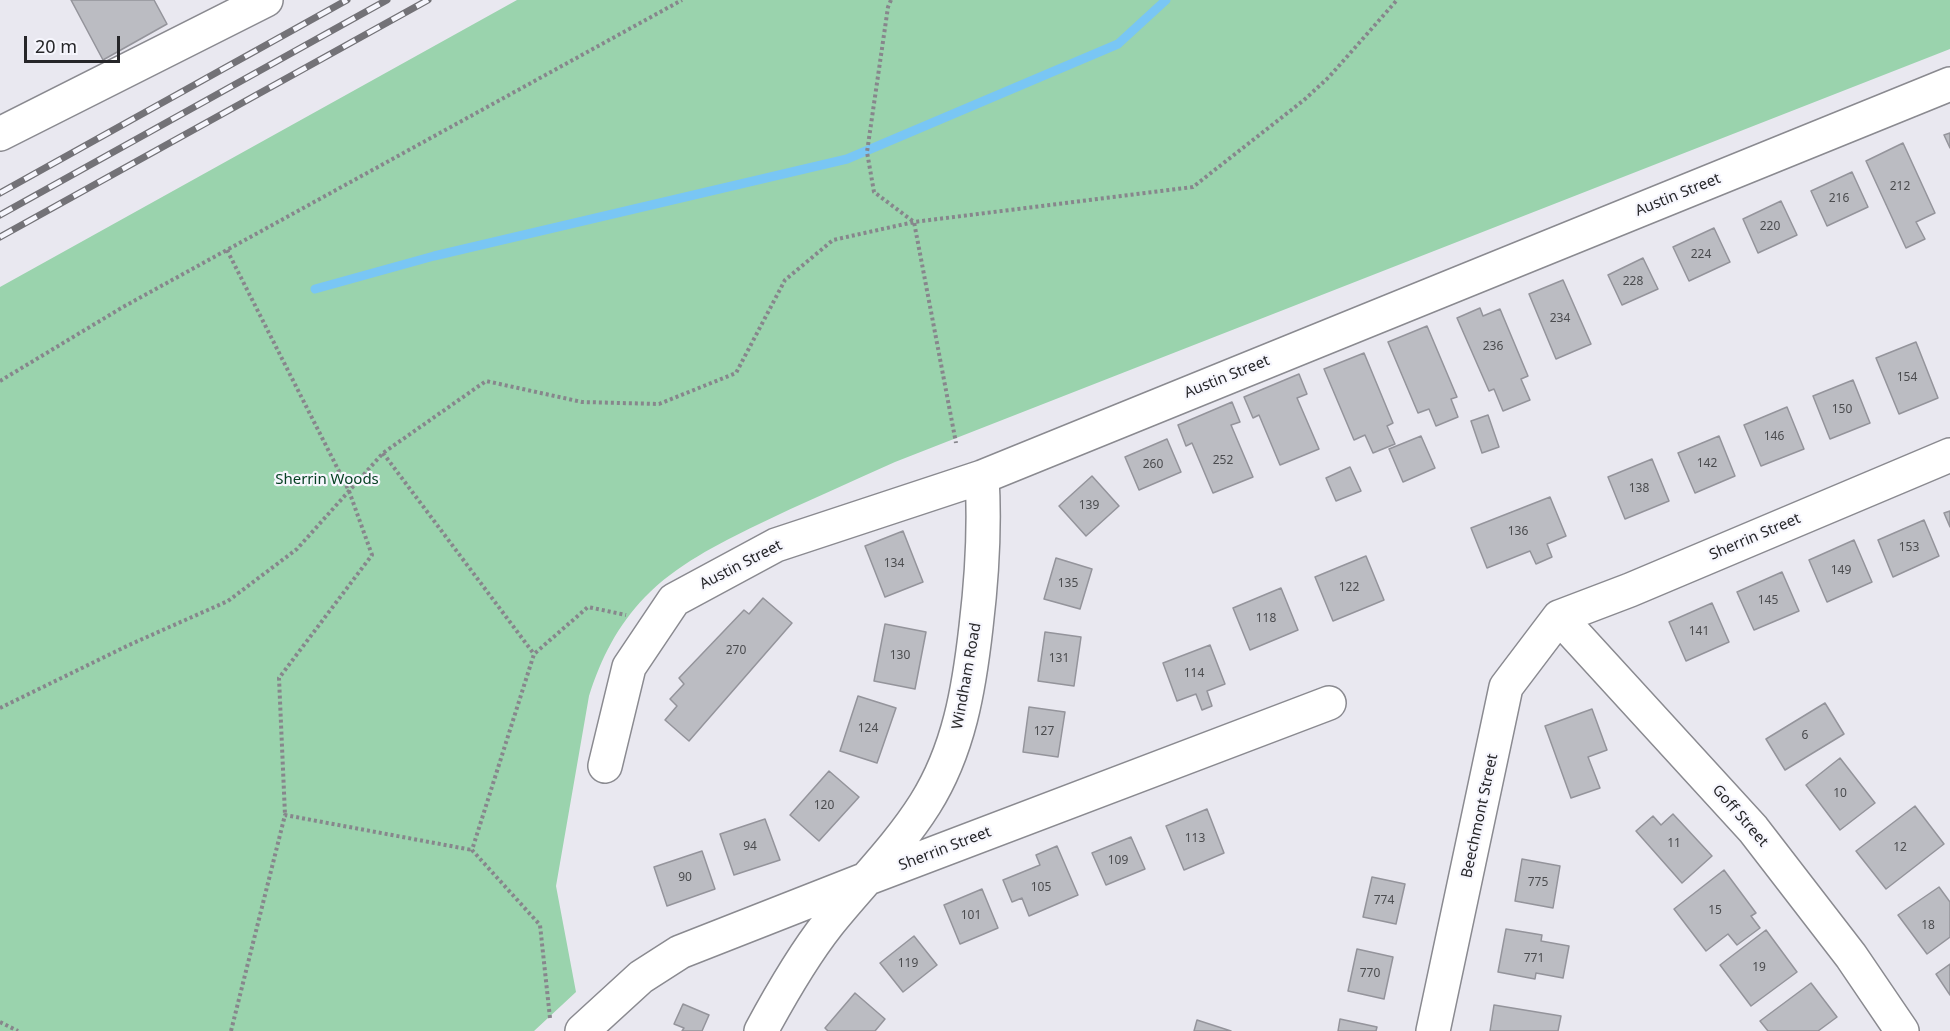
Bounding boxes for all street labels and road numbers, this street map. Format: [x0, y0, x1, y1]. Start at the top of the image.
street label: Austin Street [1633, 170, 1723, 220]
street label: Austin Street [1182, 352, 1272, 402]
street label: Sherrin Street [1707, 510, 1803, 564]
street label: Austin Street [697, 536, 785, 594]
street label: Windham Road [949, 621, 985, 731]
street label: Beechmont Street [1458, 752, 1502, 880]
street label: Goff Street [1708, 781, 1772, 851]
street label: Sherrin Street [896, 823, 994, 875]

